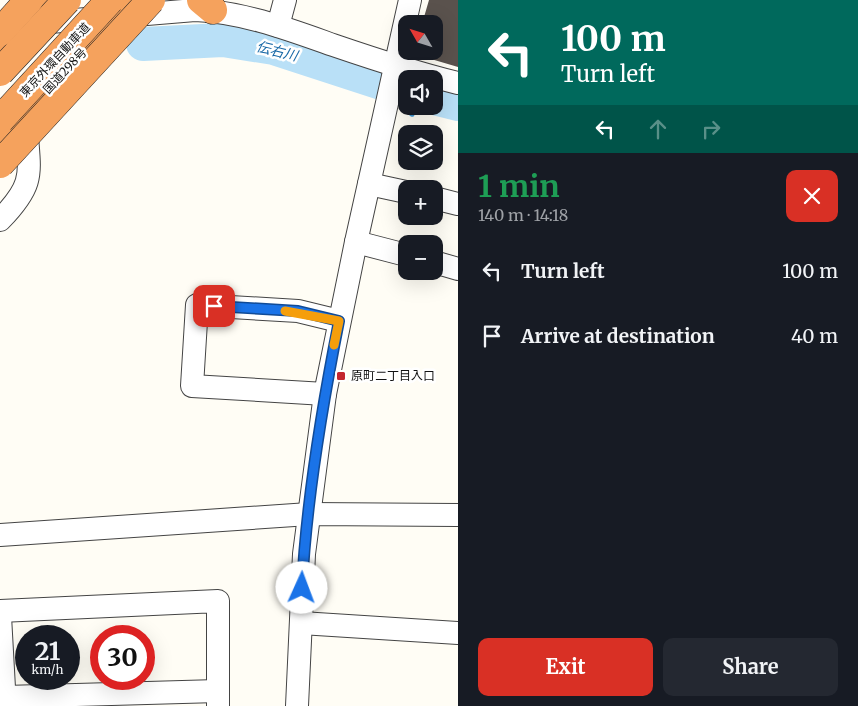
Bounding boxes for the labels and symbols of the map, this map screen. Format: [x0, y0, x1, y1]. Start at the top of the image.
north arrow [398, 15, 442, 60]
street label: 東京外環自動車道 [16, 19, 93, 100]
water label: 伝右川 [254, 37, 301, 65]
street label: 国道298号 [40, 45, 90, 97]
pin [193, 285, 235, 327]
place label: 原町二丁目入口 [351, 368, 435, 383]
marker: 原町二丁目入口 [335, 370, 347, 382]
position arrow [275, 561, 327, 613]
speed limit sign: 30 [90, 625, 155, 690]

